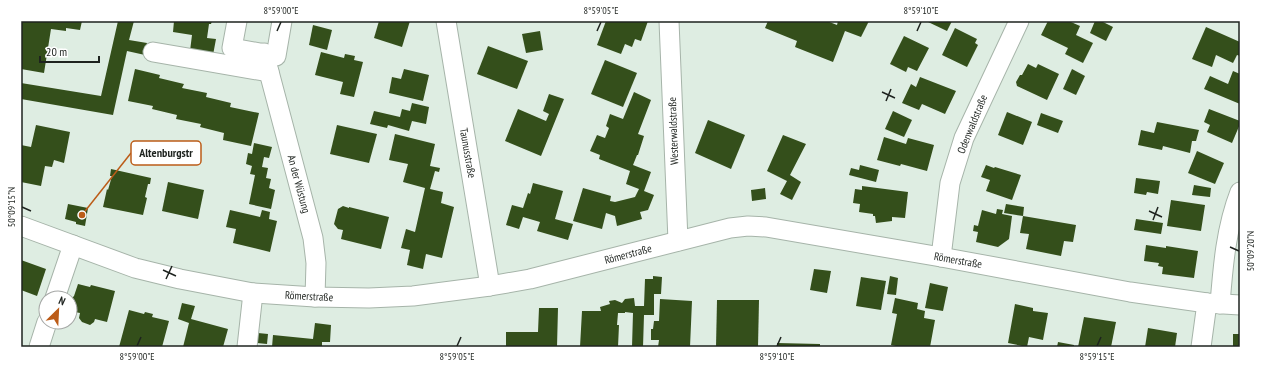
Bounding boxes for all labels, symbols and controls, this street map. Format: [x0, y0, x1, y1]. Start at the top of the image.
text: 8°59'00"E [264, 4, 298, 17]
text: 8°59'05"E [584, 4, 618, 17]
text: 8°59'10"E [904, 4, 938, 17]
scale bar [40, 38, 99, 64]
text: 20 m [46, 44, 67, 59]
street label: Odenwaldstraße [954, 92, 990, 156]
street label: Westerwaldstraße [665, 96, 681, 165]
street label: Taunusstraße [457, 127, 479, 180]
callout: Altenburgstr [131, 141, 201, 165]
text: Altenburgstr [138, 145, 193, 160]
street label: An der Wüstung [284, 153, 314, 215]
text: 50°09'15"N [5, 187, 18, 227]
text: 50°09'20"N [1244, 231, 1257, 271]
street label: Römerstraße [603, 241, 654, 267]
street label: Römerstraße [933, 249, 983, 271]
street label: Römerstraße [284, 288, 334, 304]
north arrow [38, 290, 78, 330]
text: N [57, 293, 68, 308]
text: 8°59'00"E [120, 350, 154, 363]
text: 8°59'05"E [440, 350, 474, 363]
text: 8°59'10"E [760, 350, 794, 363]
text: 8°59'15"E [1080, 350, 1114, 363]

